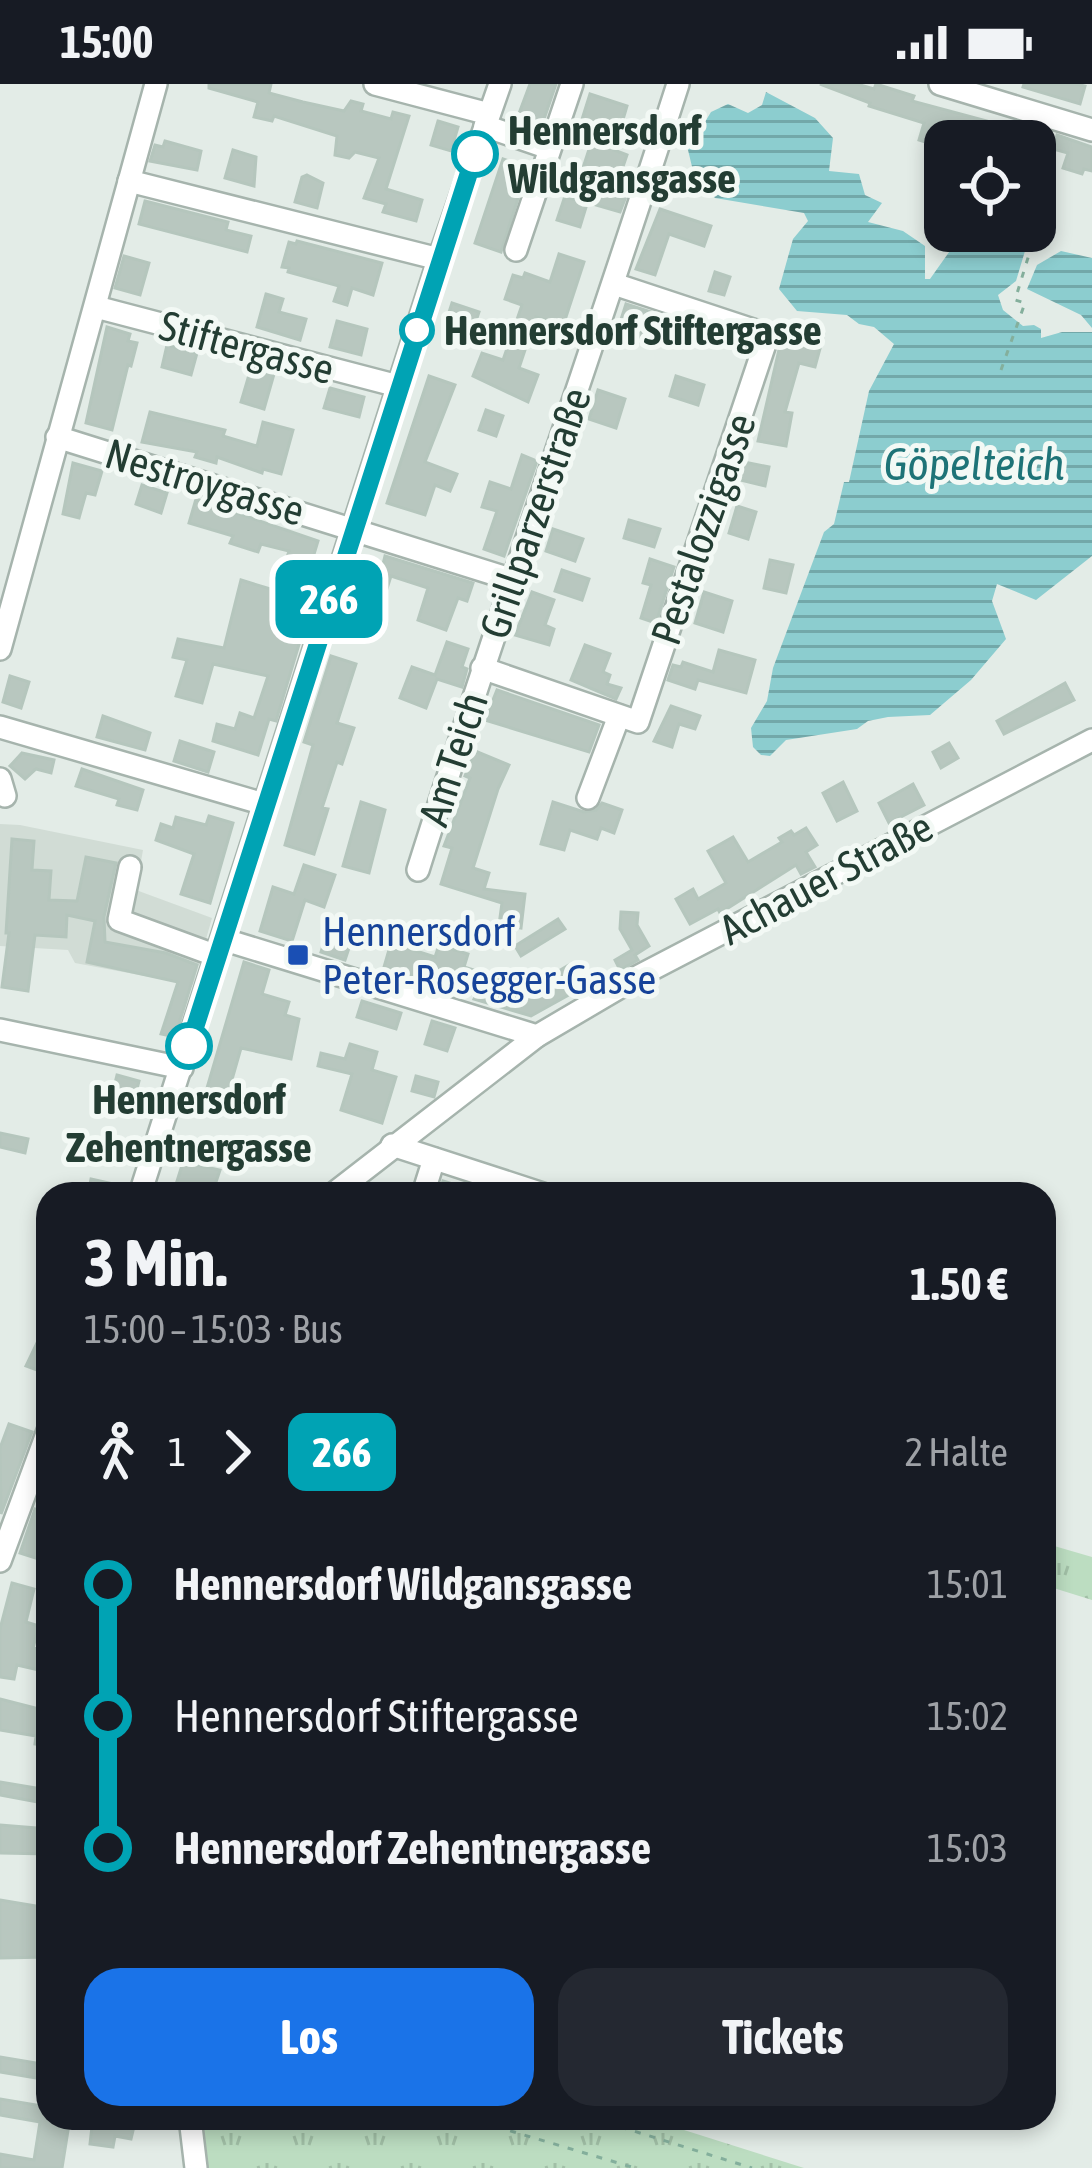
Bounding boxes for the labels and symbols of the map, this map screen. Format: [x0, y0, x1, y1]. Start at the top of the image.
place label: Hennersdorf Wildgansgasse [507, 106, 736, 202]
marker: Hennersdorf Wildgansgasse [453, 132, 497, 176]
street label: Stiftergasse [155, 301, 339, 393]
place label: Hennersdorf Stiftergasse [444, 306, 822, 354]
marker: Hennersdorf Stiftergasse [401, 314, 433, 346]
street label: Grillparzerstraße [470, 382, 600, 644]
street label: Pestalozzigasse [641, 407, 765, 651]
street label: Nestroygasse [100, 429, 310, 535]
water label: Göpelteich [884, 438, 1064, 490]
line badge: 266 [260, 560, 398, 638]
street label: Am Teich [409, 686, 497, 832]
street label: Achauer Straße [712, 802, 940, 954]
place label: Hennersdorf Peter-Rosegger-Gasse [322, 907, 656, 1003]
marker: Hennersdorf Peter-Rosegger-Gasse [285, 942, 311, 968]
marker: Hennersdorf Zehentnergasse [167, 1024, 211, 1068]
place label: Hennersdorf Zehentnergasse [66, 1075, 312, 1171]

